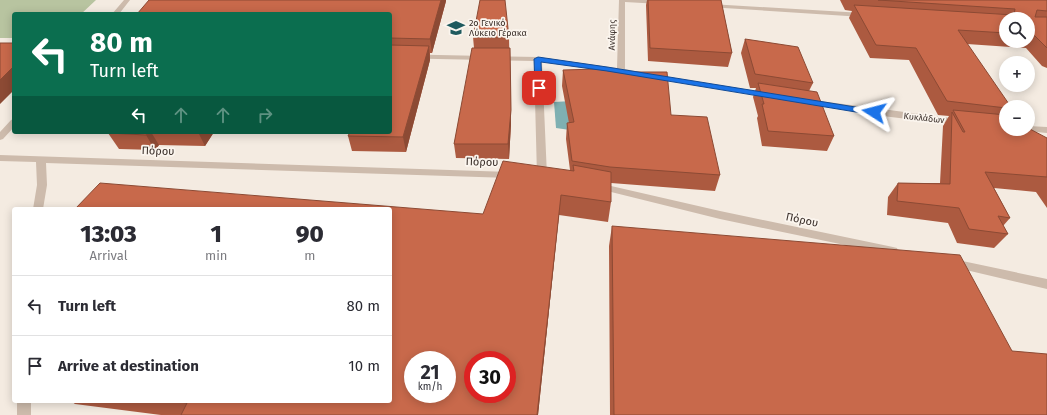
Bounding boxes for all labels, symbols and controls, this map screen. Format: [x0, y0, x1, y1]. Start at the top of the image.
map controls [999, 12, 1035, 136]
button: search [999, 12, 1035, 48]
school or university icon: 2ο Γενικό Λύκειο Γέρακα [446, 18, 466, 38]
place label: 2ο Γενικό Λύκειο Γέρακα [469, 18, 527, 38]
street label: Ανάφης [607, 19, 617, 50]
text: 80 m [90, 26, 153, 59]
icon: left [24, 28, 76, 80]
button: + [999, 56, 1035, 92]
text: Turn left [90, 60, 159, 82]
pin [522, 71, 556, 105]
icon: arrive [528, 77, 550, 99]
position arrow [853, 91, 895, 133]
button: − [999, 100, 1035, 136]
icon: left [128, 104, 150, 126]
icon: ahead [170, 104, 192, 126]
icon: ahead [212, 104, 234, 126]
icon: right [254, 104, 276, 126]
street label: Κυκλάδων [903, 111, 946, 125]
street label: Πόρου [141, 144, 175, 158]
street label: Πόρου [465, 155, 499, 169]
street label: Πόρου [785, 210, 819, 230]
text: 13:03 [80, 220, 137, 248]
text: 1 [211, 220, 222, 248]
text: 90 [296, 220, 324, 248]
text: Arrival [89, 248, 128, 263]
text: min [205, 248, 227, 263]
text: m [304, 248, 315, 263]
icon: left [24, 295, 46, 317]
text: Turn left [58, 297, 116, 315]
text: 80 m [347, 297, 380, 315]
speed limit sign: 30 [464, 351, 516, 403]
icon: arrive [24, 355, 46, 377]
text: Arrive at destination [58, 357, 199, 375]
text: 10 m [348, 357, 380, 375]
text: 21 [420, 360, 440, 384]
text: km/h [418, 381, 442, 393]

